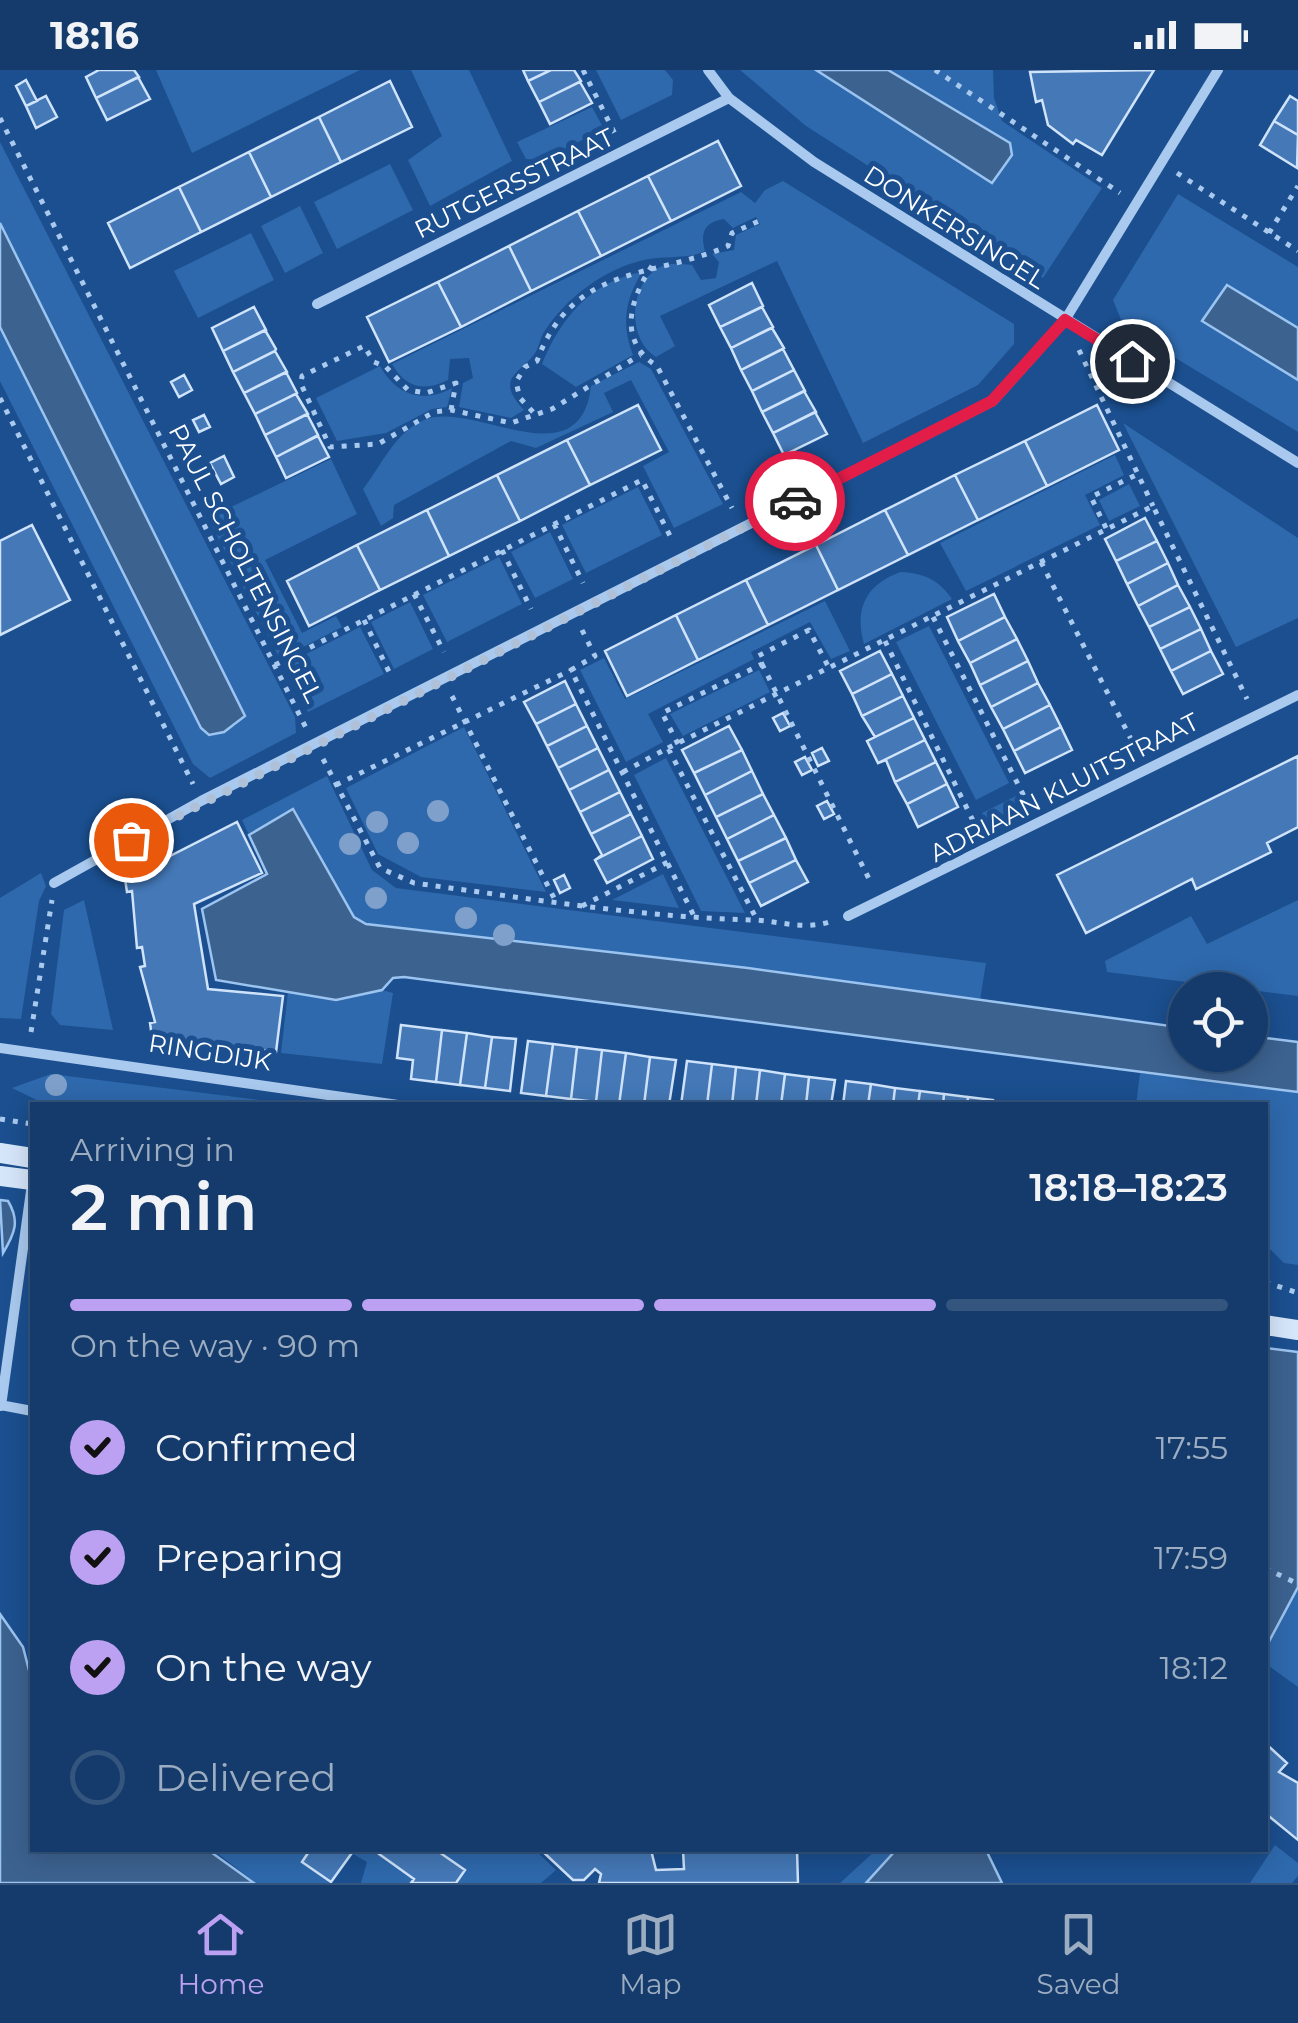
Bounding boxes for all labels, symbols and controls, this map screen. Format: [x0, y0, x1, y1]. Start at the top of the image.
text: 18:16 [50, 12, 139, 59]
street label: RUTGERSSTRAAT [409, 121, 619, 244]
street label: DONKERSINGEL [859, 159, 1052, 295]
pin [1090, 319, 1175, 404]
icon: home [1105, 334, 1160, 389]
street label: PAUL SCHOLTENSINGEL [163, 419, 329, 707]
courier [745, 451, 845, 551]
icon: car [768, 474, 823, 529]
street label: ADRIAAN KLUITSTRAAT [924, 706, 1204, 868]
pin [89, 798, 174, 883]
icon: bag [104, 813, 159, 868]
map controls [1168, 972, 1268, 1072]
button: locate [1168, 972, 1268, 1072]
street label: RINGDIJK [147, 1028, 274, 1077]
text: Arriving in [70, 1130, 235, 1169]
text: 18:18–18:23 [1029, 1164, 1228, 1211]
text: 2 min [70, 1167, 258, 1246]
text: On the way · 90 m [70, 1326, 360, 1365]
icon: check [70, 1420, 125, 1475]
text: Confirmed [155, 1424, 358, 1471]
text: 17:55 [1155, 1428, 1228, 1467]
icon: check [70, 1530, 125, 1585]
text: Preparing [155, 1534, 344, 1581]
text: 17:59 [1154, 1538, 1228, 1577]
icon: check [70, 1640, 125, 1695]
text: On the way [155, 1644, 372, 1691]
text: 18:12 [1160, 1648, 1228, 1687]
text: Delivered [155, 1754, 336, 1801]
tab: Home [177, 1907, 264, 2001]
tab: Map [619, 1907, 682, 2001]
tab: Saved [1036, 1907, 1121, 2001]

